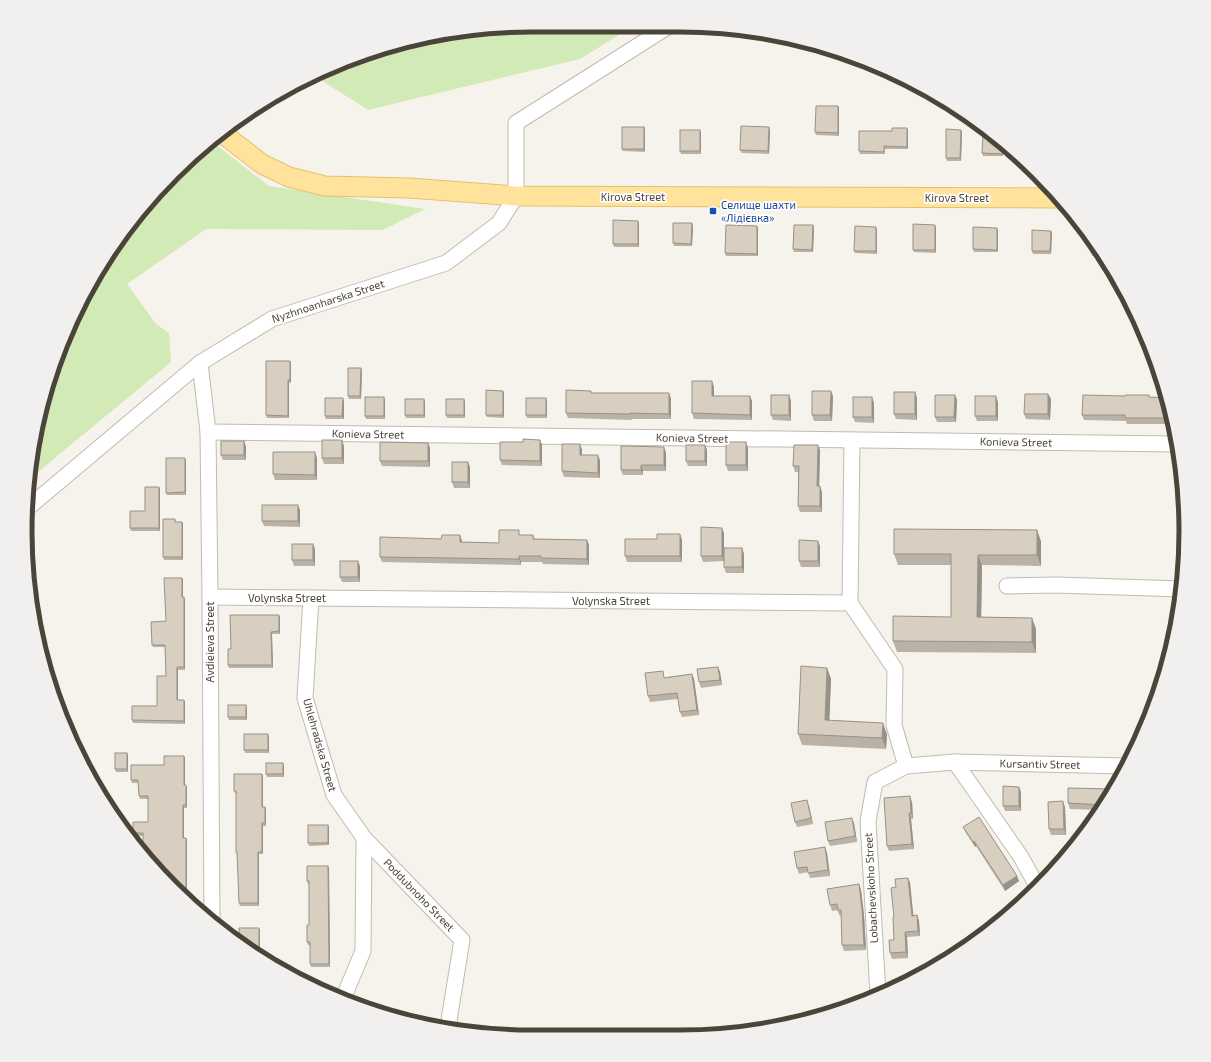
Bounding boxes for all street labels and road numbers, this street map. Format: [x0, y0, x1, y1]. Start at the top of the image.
street label: Kirova Street [601, 190, 665, 203]
street label: Kirova Street [925, 191, 989, 204]
street label: Nyzhnoanharska Street [270, 276, 386, 325]
street label: Konieva Street [332, 426, 404, 441]
street label: Konieva Street [656, 430, 728, 445]
street label: Konieva Street [980, 434, 1052, 449]
street label: Volynska Street [248, 591, 326, 604]
street label: Volynska Street [572, 594, 650, 607]
street label: Avdieieva Street [203, 602, 216, 682]
street label: Uhlehradska Street [301, 697, 340, 793]
street label: Kursantiv Street [1000, 756, 1080, 771]
street label: Lobachevskoho Street [861, 832, 880, 944]
street label: Poddubnoho Street [381, 856, 457, 934]

